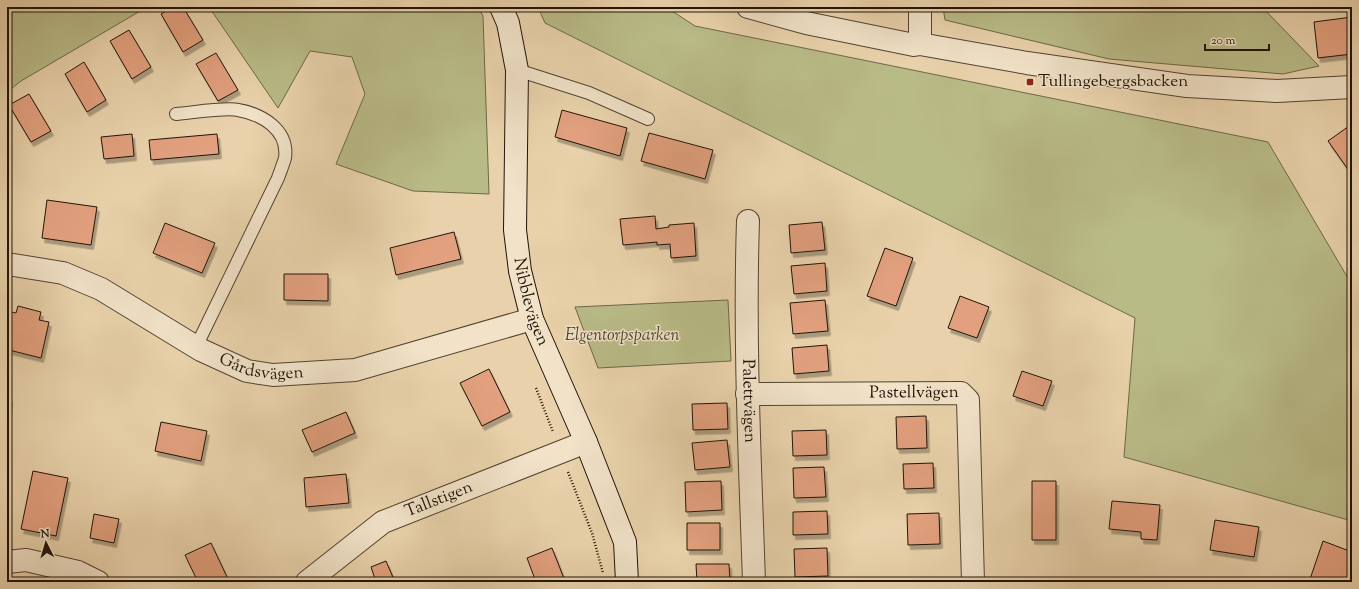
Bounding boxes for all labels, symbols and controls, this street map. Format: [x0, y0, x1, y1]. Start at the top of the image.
scale bar [1205, 26, 1269, 52]
text: 20 m [1211, 32, 1236, 50]
place label: Tullingebergsbacken [1038, 70, 1188, 94]
marker: Tullingebergsbacken [1025, 77, 1035, 87]
street label: Nibblevägen [506, 256, 555, 350]
park label: Elgentorpsparken [565, 324, 679, 348]
street label: Gårdsvägen [215, 348, 304, 387]
street label: Palettvägen [735, 359, 761, 443]
street label: Pastellvägen [869, 381, 959, 405]
street label: Tallstigen [401, 476, 477, 524]
north arrow [26, 523, 66, 563]
text: N [39, 526, 51, 542]

